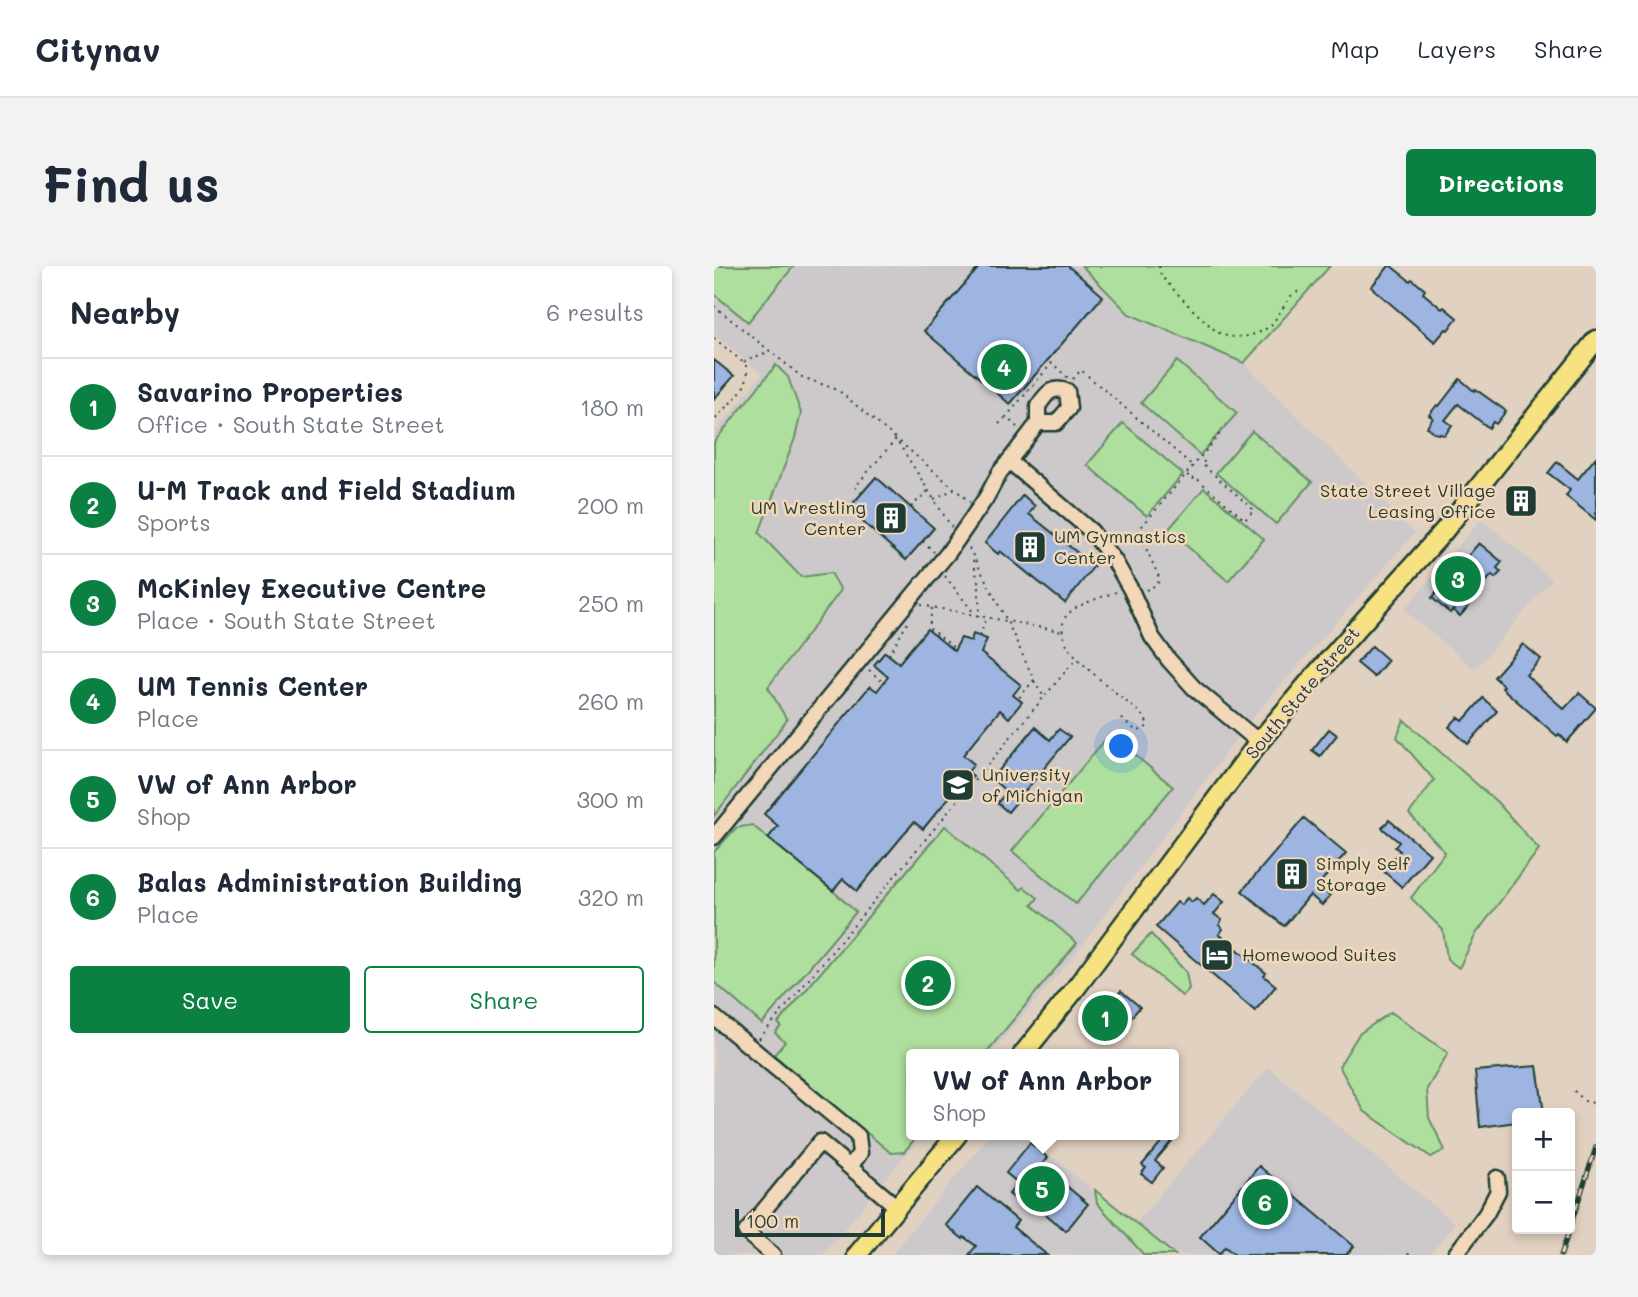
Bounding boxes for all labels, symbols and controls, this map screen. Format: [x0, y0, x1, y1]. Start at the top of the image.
text: Citynav [35, 27, 160, 70]
text: Map [1331, 33, 1379, 64]
text: Layers [1417, 33, 1496, 64]
text: Share [1534, 33, 1603, 64]
button: Directions [1406, 149, 1596, 216]
text: Find us [42, 151, 220, 214]
text: Nearby [70, 292, 180, 332]
text: 6 results [546, 297, 644, 327]
pin: 4 [981, 341, 1027, 393]
text: Savarino Properties [137, 375, 403, 409]
text: 1 [88, 392, 98, 422]
text: 180 m [580, 392, 644, 422]
text: Office · South State Street [137, 409, 445, 439]
text: U-M Track and Field Stadium [137, 473, 516, 507]
place label: State Street Village Leasing Office [1320, 478, 1496, 523]
building icon: State Street Village Leasing Office [1502, 482, 1540, 520]
text: 2 [87, 490, 99, 520]
text: 200 m [577, 490, 644, 520]
place label: UM Wrestling Center [751, 495, 866, 540]
building icon: UM Wrestling Center [872, 499, 910, 537]
text: Sports [137, 507, 211, 537]
place label: UM Gymnastics Center [1054, 524, 1186, 569]
building icon: UM Gymnastics Center [1011, 528, 1049, 566]
pin: 3 [1435, 553, 1481, 605]
text: McKinley Executive Centre [137, 571, 486, 605]
text: 3 [86, 588, 100, 618]
text: 250 m [578, 588, 644, 618]
text: Place · South State Street [137, 605, 436, 635]
street label: South State Street [1240, 621, 1365, 764]
text: UM Tennis Center [137, 669, 368, 703]
text: 4 [86, 686, 100, 716]
text: 260 m [577, 686, 644, 716]
text: Place [137, 703, 199, 733]
your location [1104, 729, 1138, 763]
place label: University of Michigan [982, 762, 1083, 807]
school or university icon: University of Michigan [939, 766, 977, 804]
text: VW of Ann Arbor [137, 767, 357, 801]
text: 5 [86, 784, 100, 814]
text: 300 m [576, 784, 644, 814]
text: Shop [137, 801, 191, 831]
place label: Simply Self Storage [1316, 851, 1411, 896]
building icon: Simply Self Storage [1273, 855, 1311, 893]
text: Balas Administration Building [137, 865, 522, 899]
text: 6 [86, 882, 100, 912]
text: 320 m [578, 882, 644, 912]
text: Place [137, 899, 199, 929]
hotel icon: Homewood Suites [1198, 936, 1236, 974]
place label: Homewood Suites [1242, 942, 1397, 966]
pin: 2 [905, 957, 951, 1009]
button: Save [70, 966, 350, 1033]
button: Share [364, 966, 644, 1033]
pin: 1 [1082, 992, 1128, 1044]
popup [906, 1049, 1179, 1140]
text: VW of Ann Arbor [933, 1063, 1152, 1097]
text: Shop [933, 1097, 986, 1127]
map controls [1512, 1108, 1575, 1234]
button: + [1512, 1108, 1575, 1171]
pin: 5 [1019, 1163, 1065, 1215]
button: − [1512, 1171, 1575, 1234]
pin: 6 [1242, 1176, 1288, 1228]
scale bar [735, 1206, 886, 1238]
text: 100 m [746, 1208, 799, 1233]

